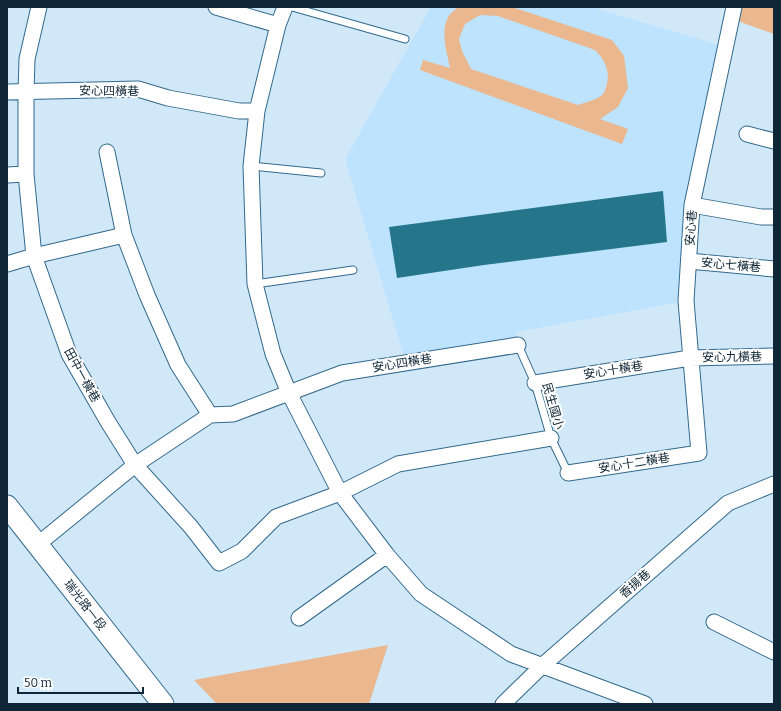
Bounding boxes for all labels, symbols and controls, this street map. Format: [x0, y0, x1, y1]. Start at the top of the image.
street label: 安心四橫巷 [79, 83, 139, 99]
street label: 安心巷 [683, 210, 699, 246]
street label: 安心七橫巷 [700, 255, 762, 275]
street label: 田中一橫巷 [61, 345, 103, 405]
street label: 安心九橫巷 [702, 349, 762, 365]
street label: 安心四橫巷 [371, 351, 433, 375]
street label: 安心十橫巷 [582, 358, 644, 382]
street label: 民生國小 [540, 381, 566, 431]
street label: 安心十二橫巷 [597, 450, 671, 476]
street label: 香揚巷 [617, 567, 653, 601]
street label: 瑞光路一段 [61, 577, 109, 633]
scale bar [18, 669, 143, 695]
text: 50 m [24, 676, 53, 690]

